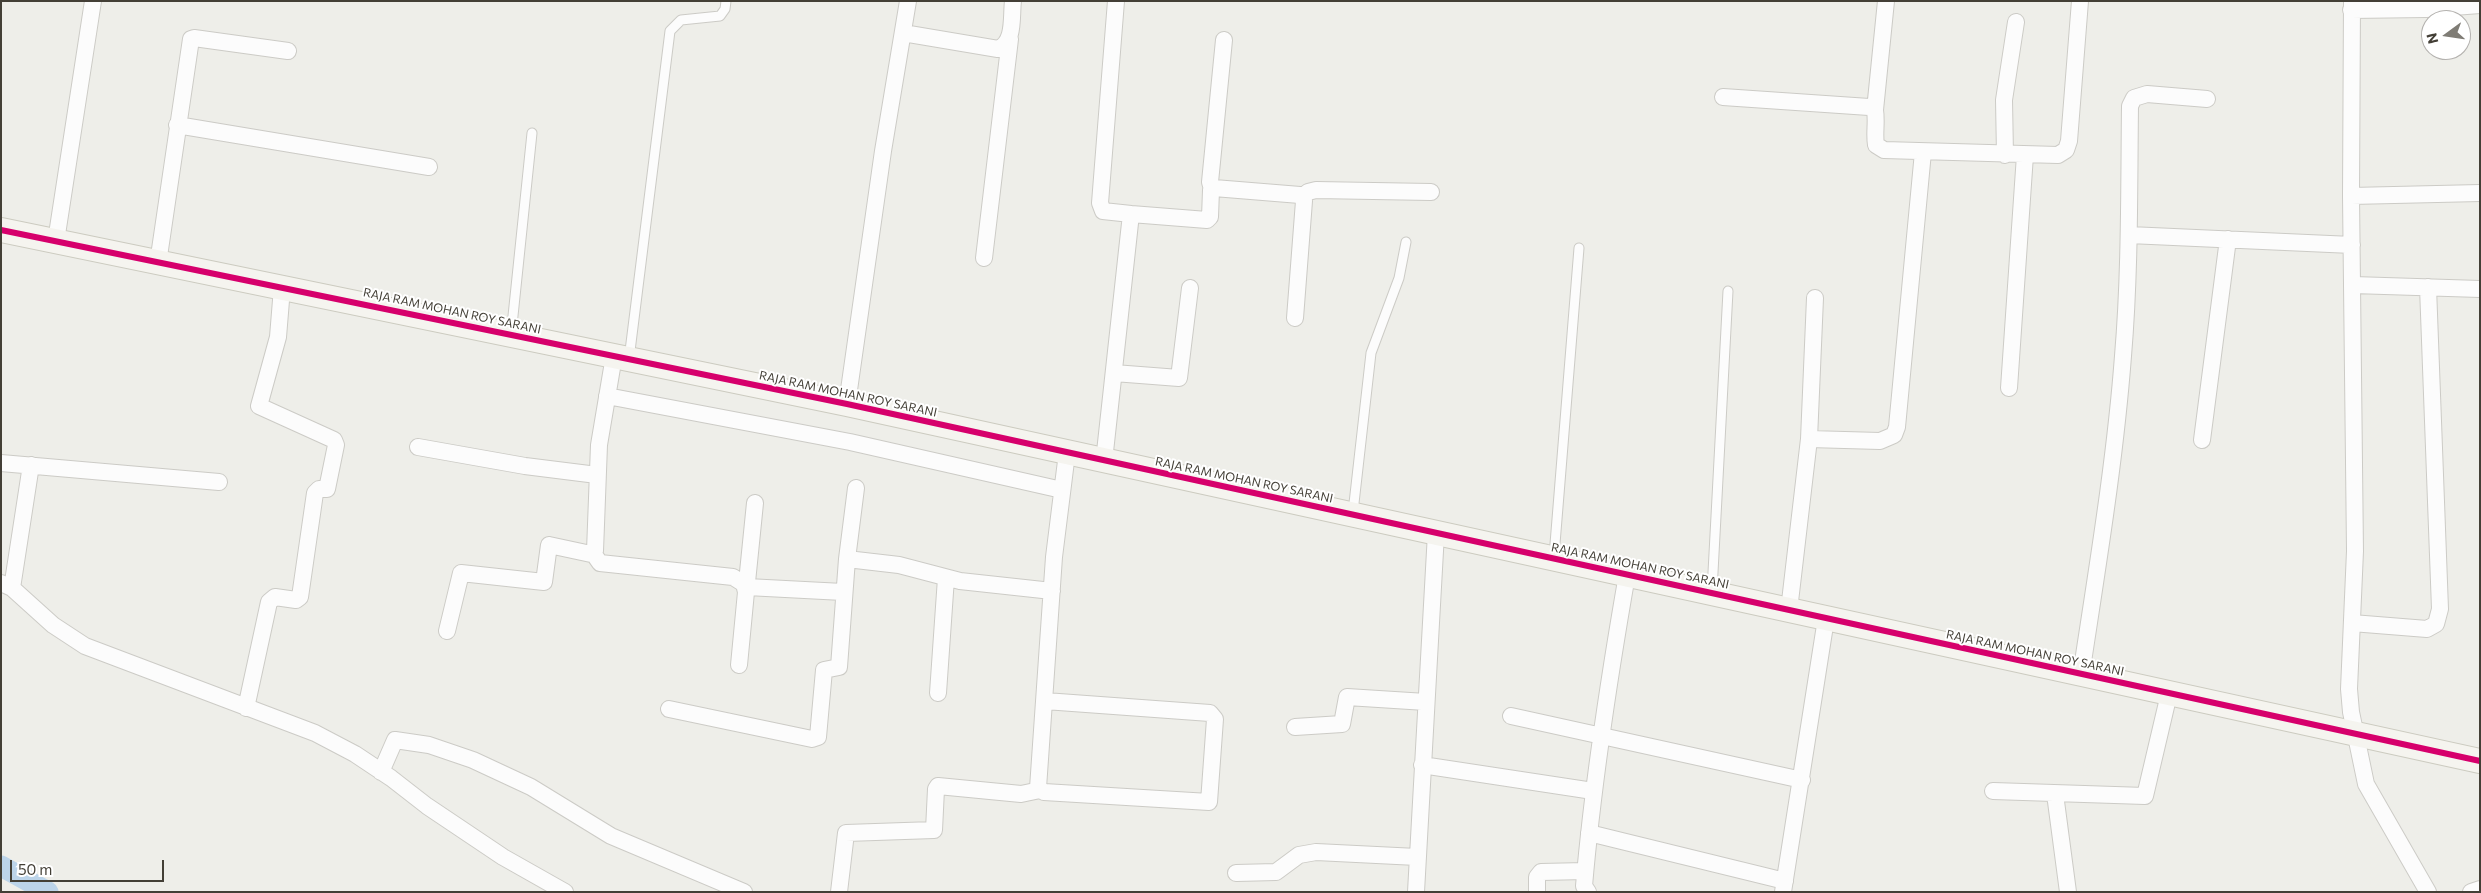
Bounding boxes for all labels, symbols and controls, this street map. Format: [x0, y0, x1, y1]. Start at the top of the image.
north arrow [2421, 10, 2471, 60]
text: N [2422, 31, 2441, 46]
street label: RAJA RAM MOHAN ROY SARANI [362, 285, 542, 337]
street label: RAJA RAM MOHAN ROY SARANI [758, 368, 938, 420]
street label: RAJA RAM MOHAN ROY SARANI [1154, 454, 1334, 506]
street label: RAJA RAM MOHAN ROY SARANI [1550, 540, 1730, 592]
street label: RAJA RAM MOHAN ROY SARANI [1945, 627, 2125, 679]
scale bar [12, 850, 166, 882]
text: 50 m [18, 860, 52, 878]

